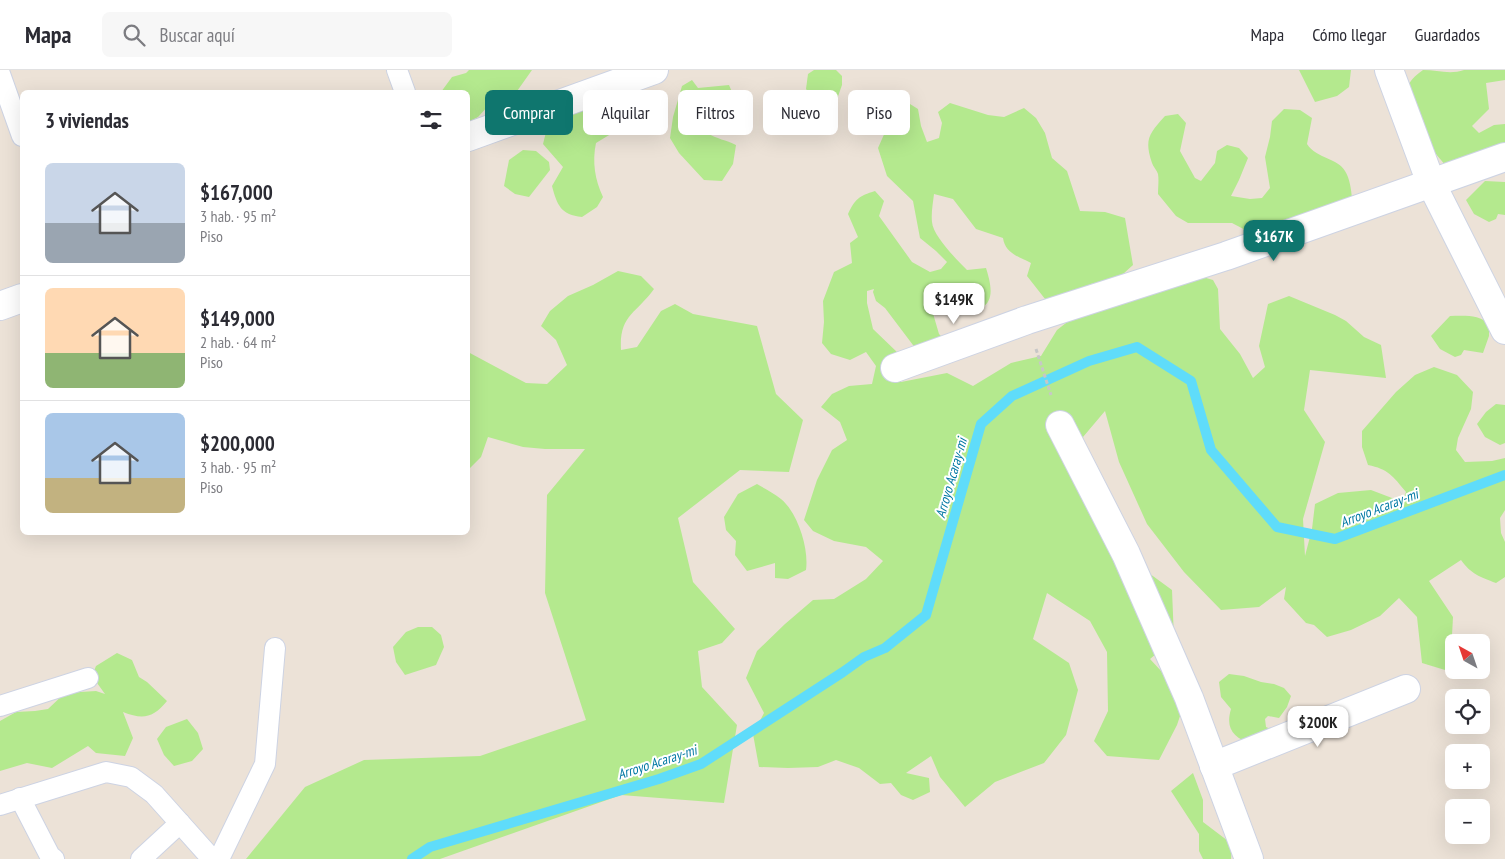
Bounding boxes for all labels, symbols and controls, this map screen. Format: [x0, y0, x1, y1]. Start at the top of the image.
search box [102, 12, 452, 57]
text: Mapa [25, 19, 72, 50]
icon: search [120, 21, 148, 49]
text: Buscar aquí [160, 23, 235, 47]
text: Mapa [1250, 23, 1284, 46]
text: Cómo llegar [1312, 23, 1387, 46]
text: Guardados [1415, 23, 1480, 46]
chip: Comprar [485, 90, 573, 135]
chip: Alquilar [583, 90, 668, 135]
chip: Filtros [678, 90, 753, 135]
chip: Nuevo [763, 90, 838, 135]
chip: Piso [848, 90, 910, 135]
icon: filters [417, 106, 445, 134]
text: 3 viviendas [45, 107, 129, 134]
text: $167,000 [200, 179, 273, 206]
icon: home [85, 183, 145, 243]
text: 3 hab. · 95 m² [200, 206, 276, 226]
pin: $167K [1239, 220, 1309, 262]
text: Piso [200, 226, 223, 246]
text: $167K [1255, 226, 1293, 246]
pin: $149K [919, 282, 989, 325]
text: $149K [935, 289, 973, 309]
text: $149,000 [200, 305, 275, 332]
icon: home [85, 308, 145, 368]
text: 2 hab. · 64 m² [200, 332, 276, 352]
text: Piso [200, 352, 223, 372]
text: $200,000 [200, 430, 275, 457]
icon: home [85, 433, 145, 493]
water label: Arroyo Acaray-mi [931, 434, 972, 520]
text: 3 hab. · 95 m² [200, 457, 276, 477]
text: Piso [200, 477, 223, 497]
water label: Arroyo Acaray-mi [1337, 484, 1422, 531]
north arrow [1445, 634, 1490, 679]
map controls [1445, 634, 1490, 844]
button: locate [1445, 689, 1490, 734]
pin: $200K [1283, 706, 1353, 748]
text: $200K [1299, 712, 1337, 732]
water label: Arroyo Acaray-mi [615, 740, 701, 783]
button: + [1445, 744, 1490, 789]
button: − [1445, 799, 1490, 844]

